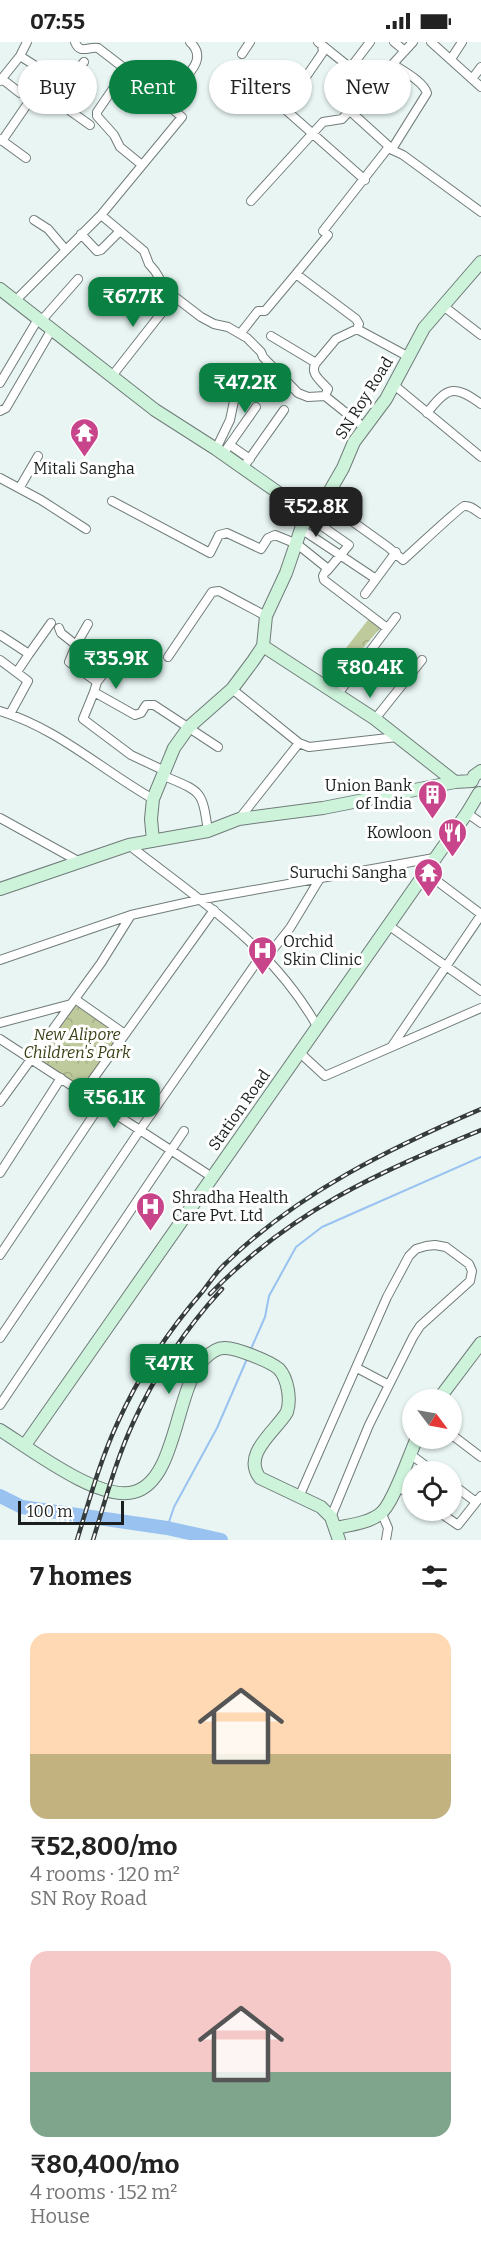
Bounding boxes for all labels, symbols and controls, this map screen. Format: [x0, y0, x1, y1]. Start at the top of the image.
text: 07:55 [30, 8, 85, 35]
chip: Buy [18, 60, 97, 114]
chip: Rent [109, 60, 197, 114]
chip: Filters [209, 60, 312, 114]
chip: New [324, 60, 411, 114]
pin: ₹67.7K [84, 277, 182, 328]
text: ₹67.7K [102, 284, 164, 308]
street label: SN Roy Road [331, 353, 397, 443]
pin: ₹47.2K [196, 363, 294, 414]
text: ₹47.2K [213, 370, 277, 394]
temple icon: Mitali Sangha [68, 416, 100, 458]
place label: Mitali Sangha [33, 459, 135, 478]
pin: ₹52.8K [267, 487, 365, 538]
text: ₹52.8K [283, 494, 349, 518]
pin: ₹35.9K [67, 639, 165, 690]
text: ₹35.9K [83, 646, 149, 670]
pin: ₹80.4K [321, 648, 419, 699]
text: ₹80.4K [336, 655, 404, 679]
place label: Union Bank of India [325, 776, 412, 813]
building icon: Union Bank of India [417, 778, 449, 820]
restaurant icon: Kowloon [437, 816, 469, 858]
place label: Kowloon [367, 823, 432, 842]
temple icon: Suruchi Sangha [412, 856, 444, 898]
place label: Suruchi Sangha [289, 863, 407, 882]
place label: Orchid Skin Clinic [283, 932, 362, 969]
hospital icon: Orchid Skin Clinic [246, 934, 278, 976]
park label: New Alipore Children's Park [23, 1025, 131, 1062]
street label: Station Road [204, 1065, 274, 1154]
pin: ₹56.1K [65, 1078, 163, 1129]
text: ₹56.1K [83, 1085, 145, 1109]
place label: Shradha Health Care Pvt. Ltd [172, 1188, 288, 1225]
hospital icon: Shradha Health Care Pvt. Ltd [135, 1190, 167, 1232]
pin: ₹47K [133, 1344, 205, 1395]
text: ₹47K [144, 1351, 194, 1375]
north arrow [402, 1389, 462, 1449]
map controls [402, 1389, 462, 1521]
button: locate [402, 1461, 462, 1521]
scale bar [18, 1498, 124, 1526]
text: 100 m [27, 1502, 72, 1521]
icon: filters [418, 1560, 451, 1593]
text: 7 homes [30, 1561, 132, 1592]
icon: home [187, 1672, 295, 1780]
text: ₹52,800/mo [30, 1831, 178, 1862]
text: 4 rooms · 120 m² [30, 1862, 180, 1886]
text: SN Roy Road [30, 1886, 147, 1910]
icon: home [187, 1990, 295, 2098]
text: ₹80,400/mo [30, 2149, 180, 2180]
text: 4 rooms · 152 m² [30, 2180, 177, 2204]
text: House [30, 2204, 90, 2228]

